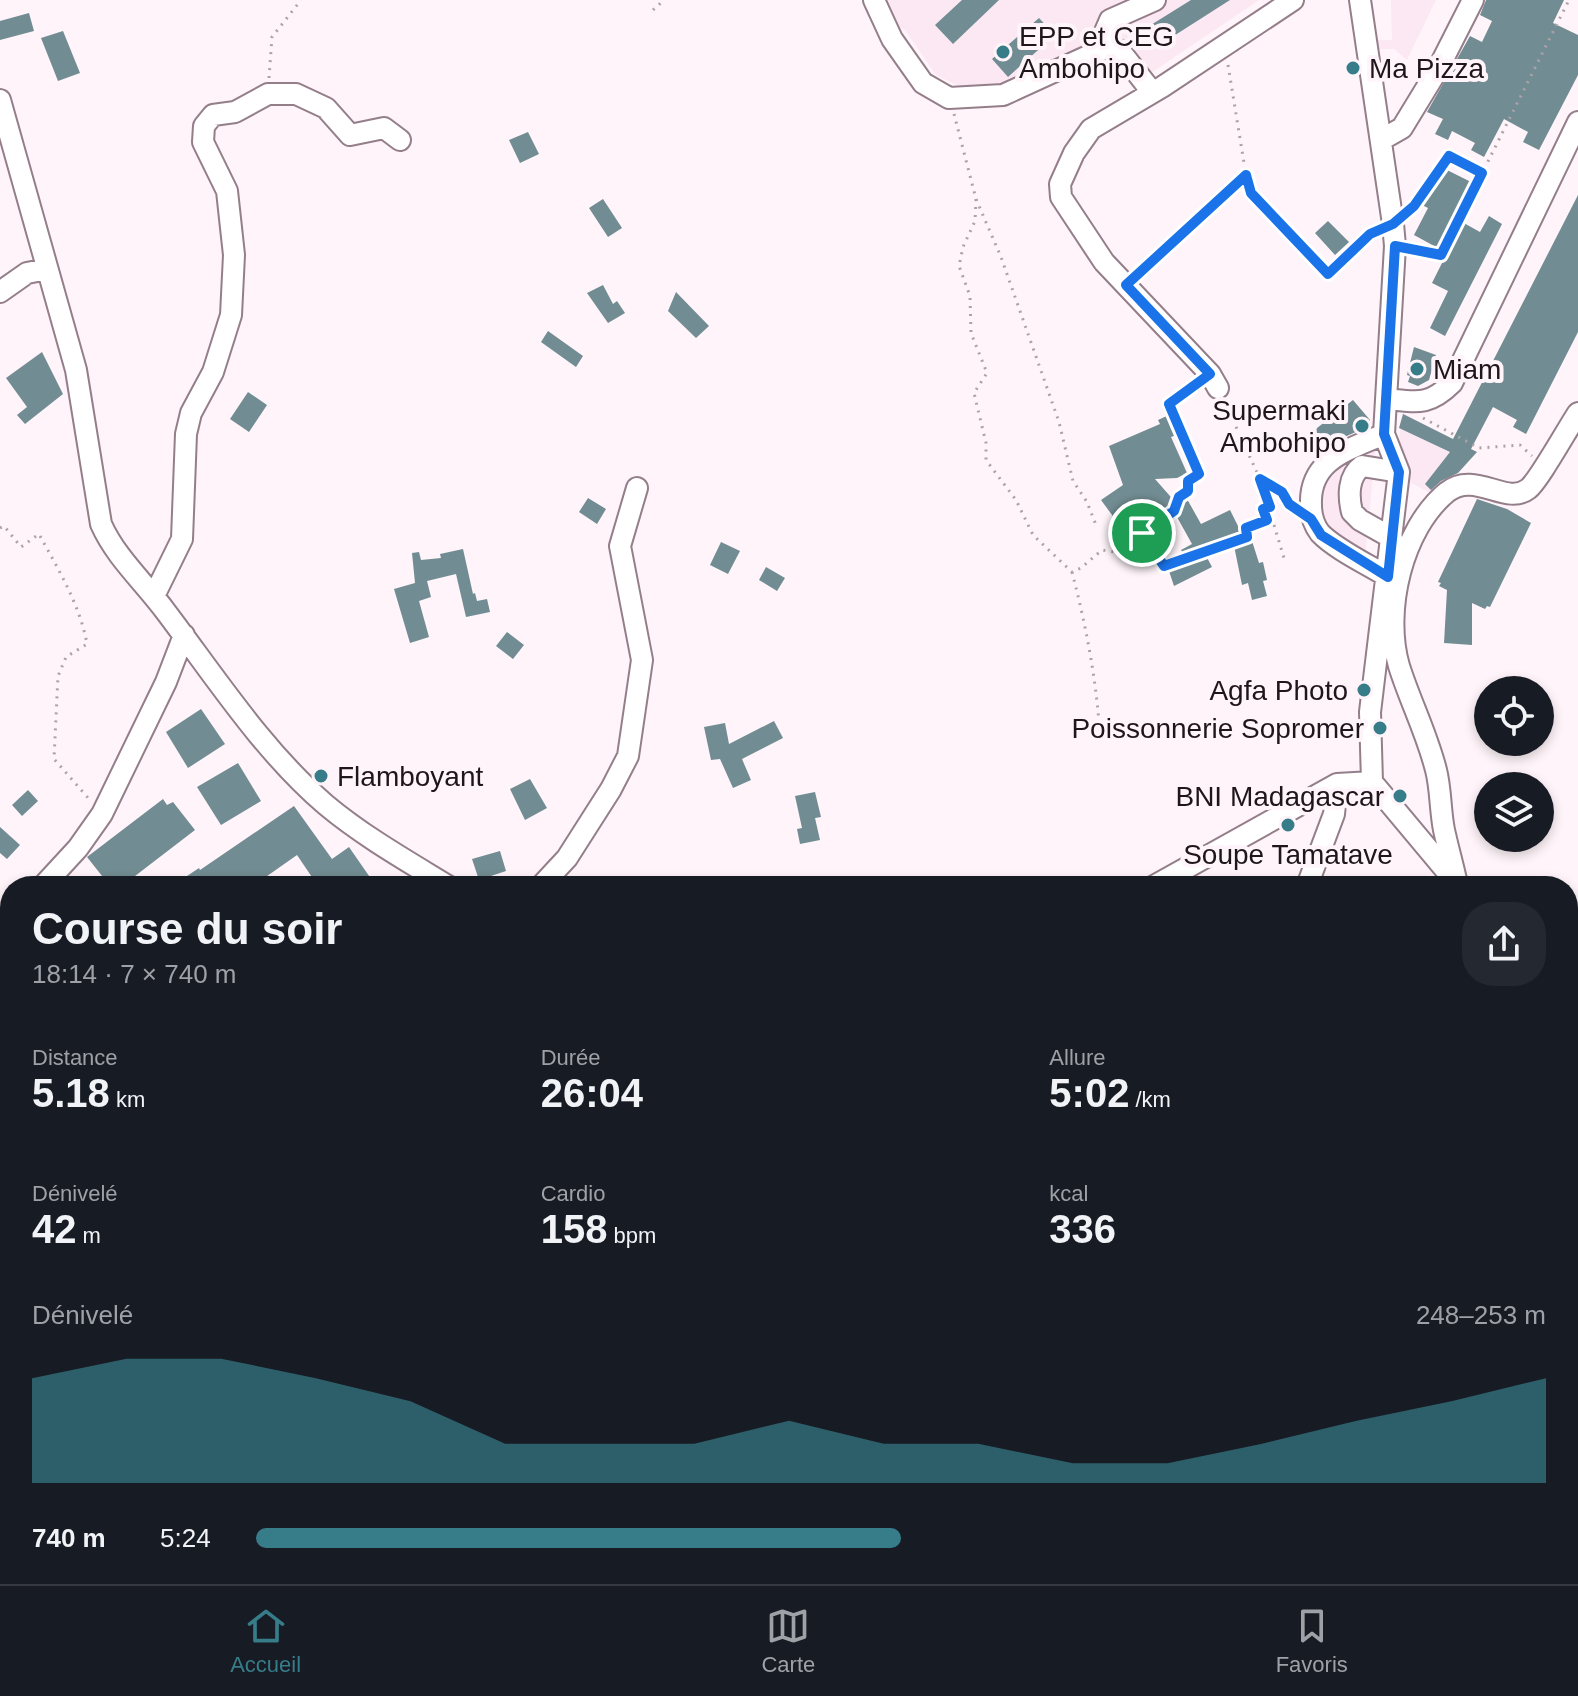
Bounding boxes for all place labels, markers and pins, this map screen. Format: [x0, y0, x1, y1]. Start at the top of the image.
place label: EPP et CEG Ambohipo [1019, 21, 1174, 84]
marker: EPP et CEG Ambohipo [994, 43, 1012, 61]
place label: Ma Pizza [1369, 53, 1485, 84]
marker: Ma Pizza [1344, 59, 1362, 77]
place label: Miam [1433, 354, 1501, 385]
marker: Miam [1408, 360, 1426, 378]
place label: Supermaki Ambohipo [1212, 395, 1346, 458]
marker: Supermaki Ambohipo [1353, 417, 1371, 435]
pin [1108, 499, 1176, 567]
place label: Agfa Photo [1209, 675, 1348, 706]
marker: Agfa Photo [1355, 681, 1373, 699]
place label: Poissonnerie Sopromer [1071, 713, 1364, 744]
marker: Poissonnerie Sopromer [1371, 719, 1389, 737]
place label: Flamboyant [337, 761, 484, 792]
marker: Flamboyant [312, 767, 330, 785]
place label: BNI Madagascar [1175, 781, 1384, 812]
marker: BNI Madagascar [1391, 787, 1409, 805]
marker: Soupe Tamatave [1279, 816, 1297, 834]
place label: Soupe Tamatave [1183, 839, 1393, 870]

